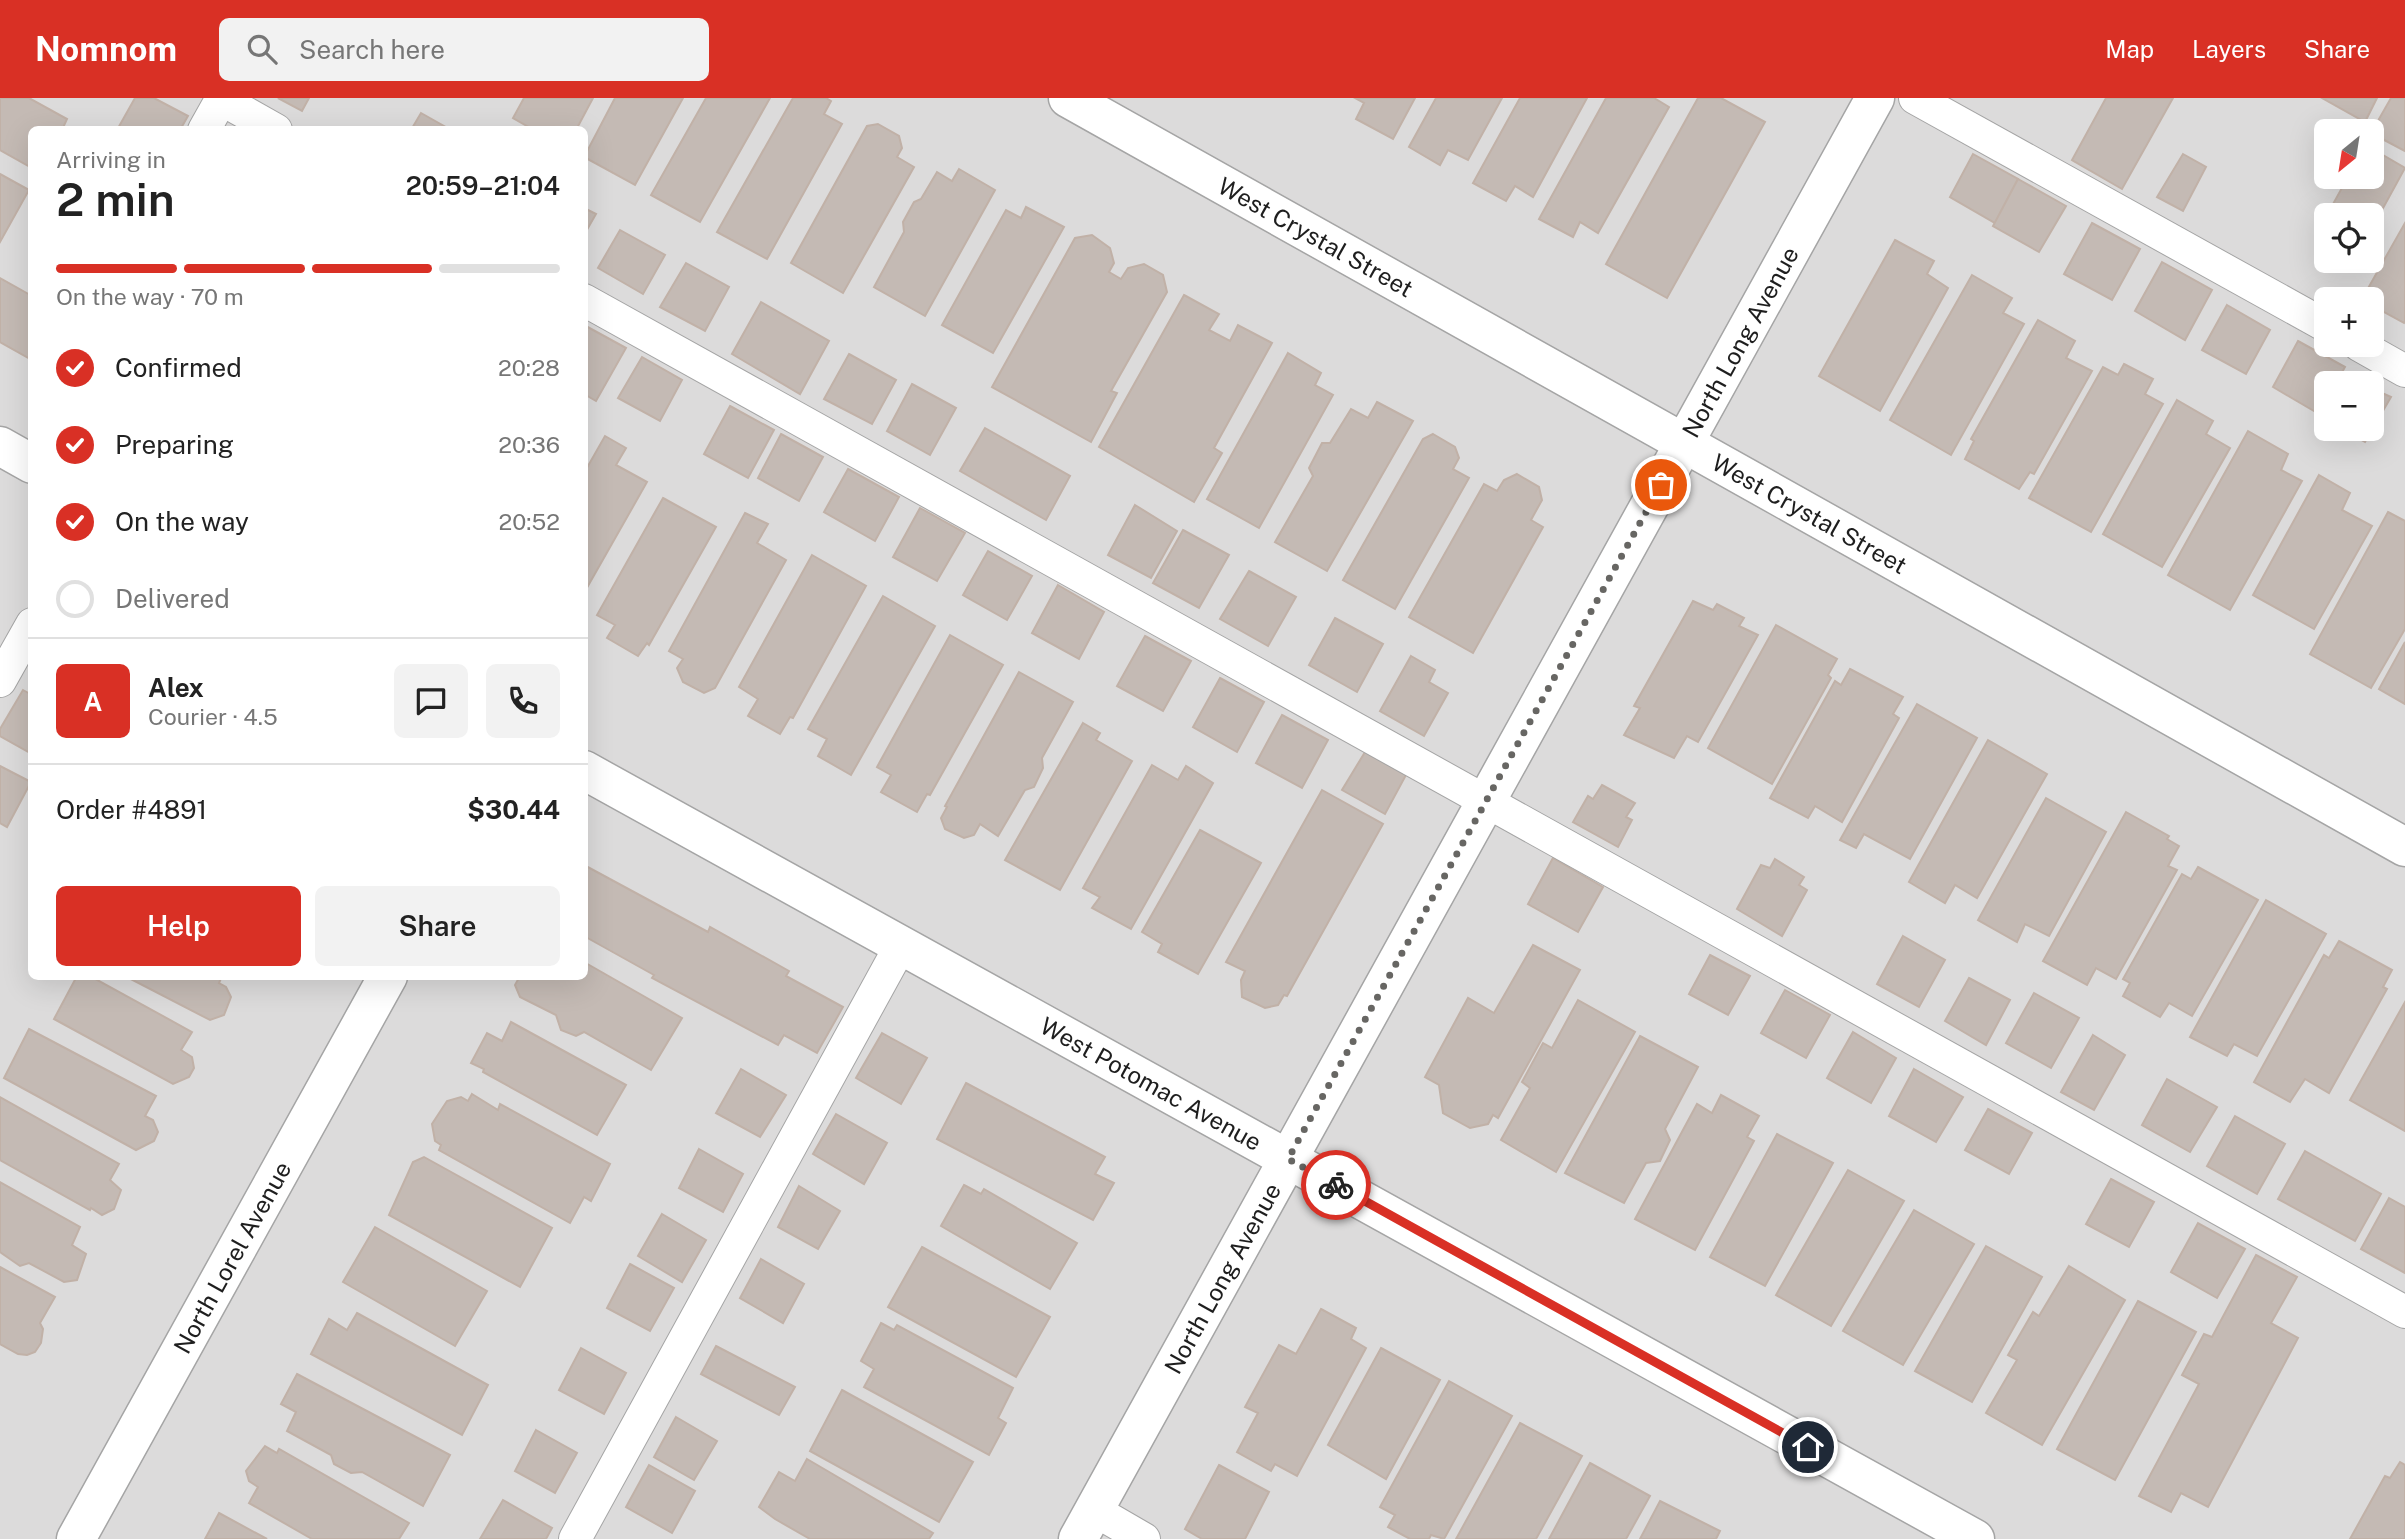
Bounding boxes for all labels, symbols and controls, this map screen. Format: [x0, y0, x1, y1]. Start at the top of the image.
search box [219, 18, 709, 81]
text: Nomnom [35, 30, 177, 68]
icon: search [243, 30, 281, 68]
text: Search here [299, 34, 445, 65]
text: Map [2105, 35, 2154, 63]
text: Layers [2192, 35, 2266, 63]
text: Share [2304, 35, 2370, 63]
north arrow [2314, 119, 2384, 189]
map controls [2314, 119, 2384, 441]
text: Arriving in [56, 146, 166, 173]
text: 20:59–21:04 [406, 170, 560, 201]
street label: West Crystal Street [1213, 171, 1418, 303]
text: 2 min [56, 172, 175, 226]
button: locate [2314, 203, 2384, 273]
street label: North Long Avenue [1676, 242, 1804, 442]
text: On the way · 70 m [56, 283, 244, 310]
button: + [2314, 287, 2384, 357]
icon: check [56, 349, 94, 387]
text: Confirmed [115, 352, 242, 383]
text: 20:28 [498, 354, 560, 381]
button: − [2314, 371, 2384, 441]
icon: check [56, 426, 94, 464]
text: Preparing [115, 429, 234, 460]
text: 20:36 [498, 431, 560, 458]
street label: West Crystal Street [1707, 448, 1912, 579]
pin [1631, 455, 1691, 515]
icon: bag [1642, 466, 1680, 504]
icon: check [56, 503, 94, 541]
text: On the way [115, 506, 249, 537]
text: 20:52 [499, 508, 560, 535]
text: Delivered [115, 583, 230, 614]
button: chat [394, 664, 468, 738]
button: phone [486, 664, 560, 738]
text: Alex [148, 672, 204, 703]
text: A [84, 686, 102, 717]
text: Courier · 4.5 [148, 703, 278, 730]
text: Order #4891 [56, 794, 207, 825]
text: $30.44 [467, 794, 560, 825]
button: Help [56, 886, 301, 966]
button: Share [315, 886, 560, 966]
street label: West Potomac Avenue [1036, 1011, 1267, 1156]
courier [1301, 1150, 1371, 1220]
street label: North Lorel Avenue [168, 1157, 296, 1358]
icon: bike [1317, 1166, 1355, 1204]
street label: North Long Avenue [1158, 1178, 1286, 1379]
pin [1778, 1417, 1838, 1477]
icon: home [1789, 1428, 1827, 1466]

